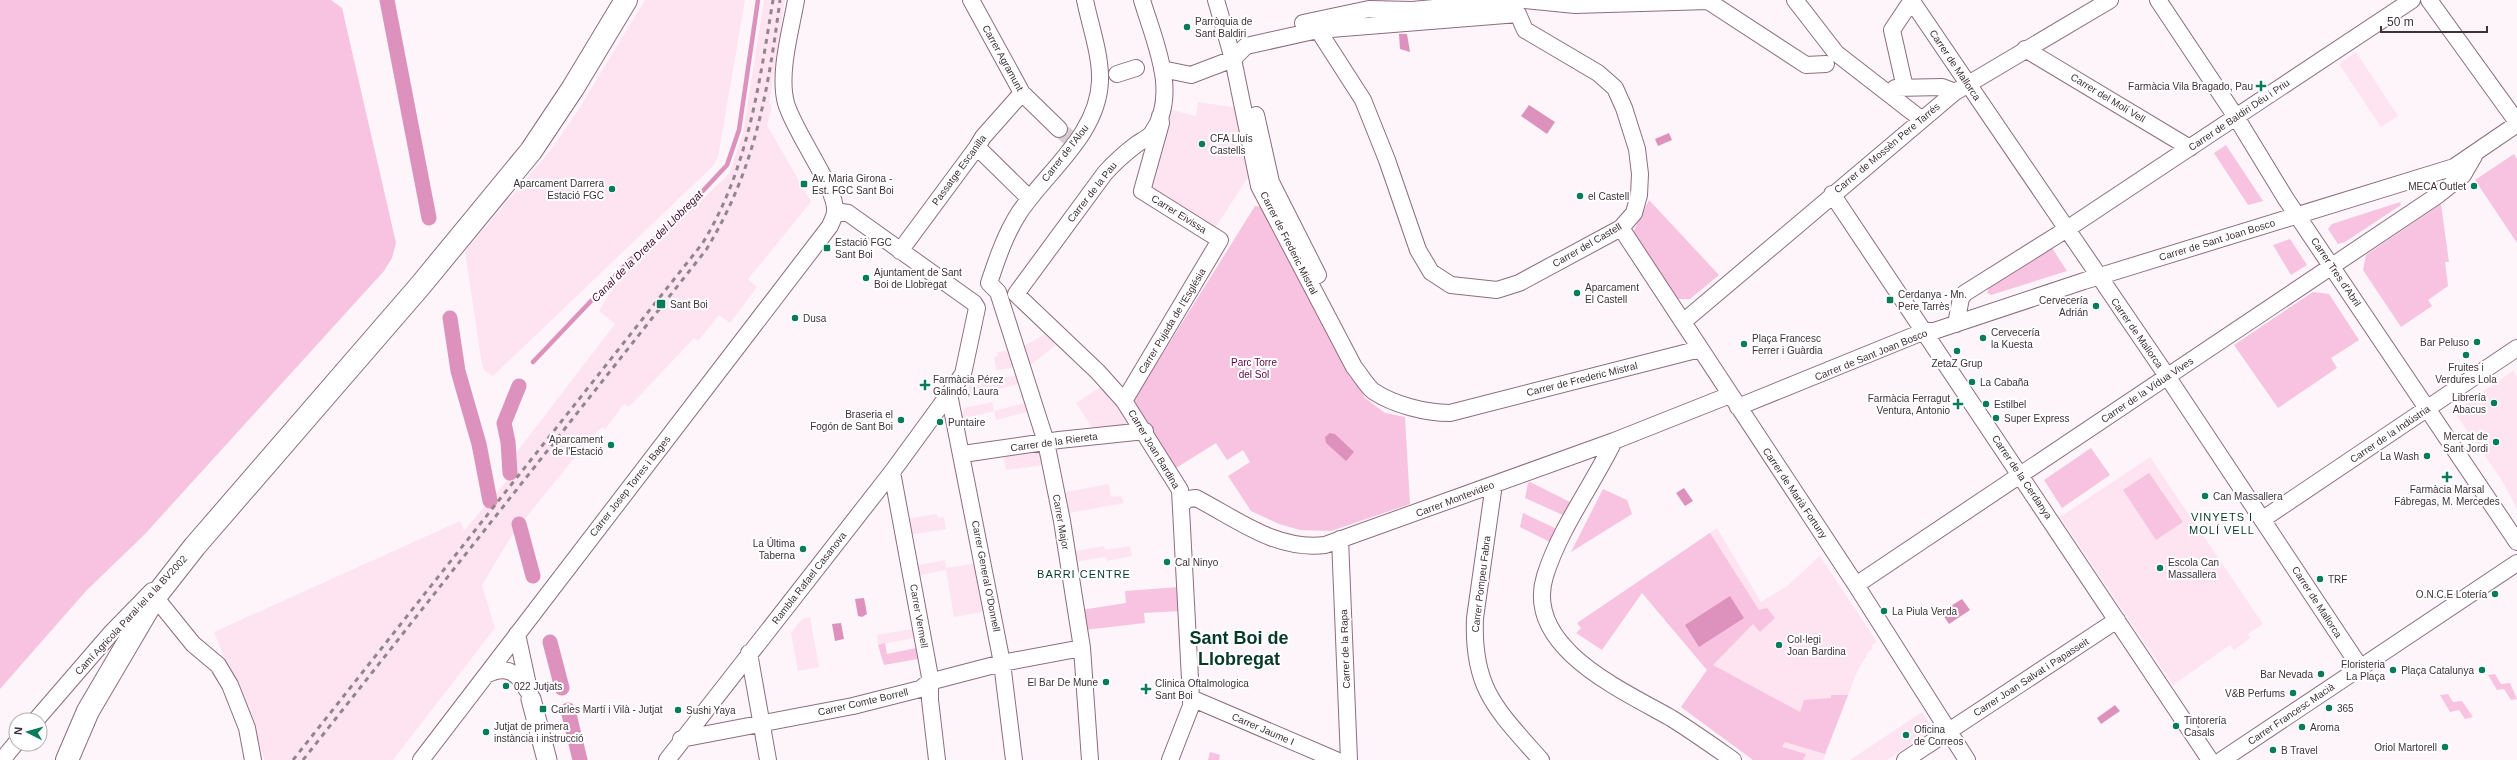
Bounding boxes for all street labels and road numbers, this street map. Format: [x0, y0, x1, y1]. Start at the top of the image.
street label: Carrer Agramunt [980, 23, 1026, 93]
street label: Carrer de Mallorca [1927, 28, 1983, 103]
street label: Carrer del Molí Vell [2069, 71, 2147, 125]
street label: Carrer de Baldiri Déu i Priu [2186, 77, 2292, 153]
street label: Carrer de Mossèn Pere Tarrés [1832, 101, 1942, 195]
street label: Carrer de l'Alou [1039, 122, 1091, 184]
street label: Passatge Escanilla [930, 132, 989, 207]
street label: Carrer de la Pau [1065, 160, 1119, 224]
street label: Carrer de Frederic Mistral [1258, 190, 1320, 296]
street label: Carrer Eivissa [1149, 193, 1209, 236]
street label: Carrer de Sant Joan Bosco [2158, 217, 2277, 263]
street label: Carrer del Castell [1551, 221, 1623, 269]
street label: Carrer Tres d'Abril [2309, 235, 2363, 309]
street label: Carrer Pujada de l'Església [1136, 266, 1208, 376]
street label: Carrer de Mallorca [2109, 296, 2166, 370]
street label: Carrer de Sant Joan Bosco [1813, 327, 1929, 383]
street label: Carrer de la Vídua Vives [2099, 355, 2195, 425]
street label: Carrer de Frederic Mistral [1525, 360, 1639, 398]
street label: Carrer de la Indústria [2348, 403, 2432, 465]
street label: Carrer Joan Bardina [1126, 408, 1182, 491]
street label: Carrer de la Riereta [1010, 430, 1099, 454]
street label: Carrer de la Cerdanya [1990, 433, 2054, 521]
street label: Carrer Josep Torres i Bages [587, 434, 673, 538]
street label: Carrer de Marià Fortuny [1761, 446, 1829, 540]
street label: Carrer Montevideo [1414, 479, 1496, 519]
street label: Carrer Major [1051, 493, 1071, 551]
street label: Carrer General O'Donnell [970, 519, 1002, 633]
street label: Rambla Rafael Casanova [770, 529, 849, 626]
street label: Carrer Pompeu Fabra [1470, 535, 1492, 633]
street label: Camí Agricola Paral·lel a la BV2002 [73, 553, 190, 677]
street label: Carrer de Mallorca [2290, 564, 2344, 640]
street label: Carrer Vermell [908, 583, 930, 649]
street label: Carrer de la Rapa [1338, 609, 1352, 689]
street label: Carrer Joan Salvat i Papasseit [1971, 635, 2091, 718]
street label: Carrer Francesc Macià [2246, 681, 2337, 747]
street label: Carrer Comte Borrell [817, 686, 909, 718]
street label: Carrer Jaume I [1230, 711, 1296, 747]

